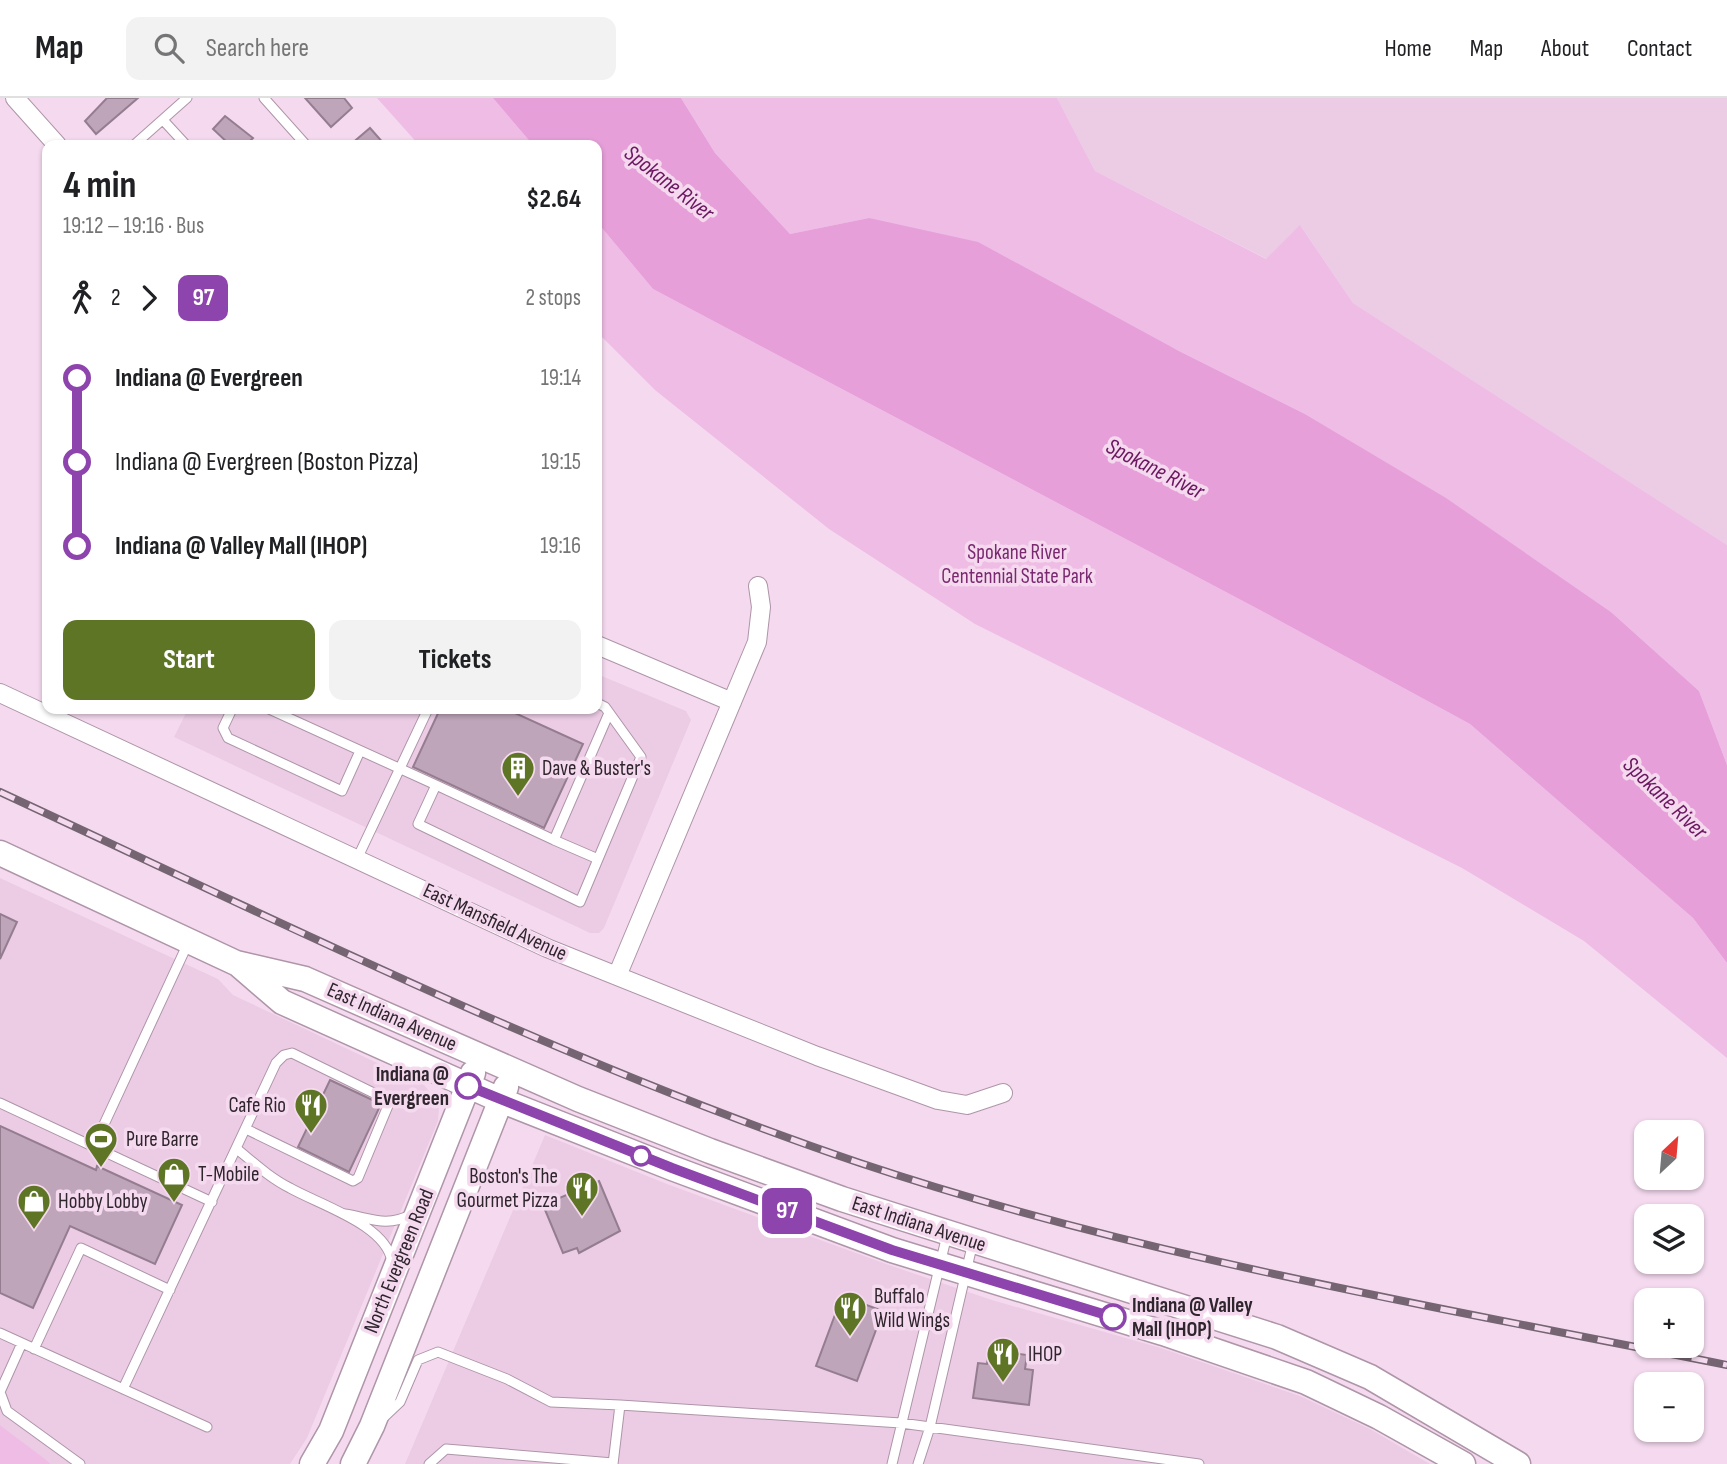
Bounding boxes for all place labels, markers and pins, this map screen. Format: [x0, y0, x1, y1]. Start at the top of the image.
building icon: Dave & Buster's [499, 749, 537, 798]
place label: Dave & Buster's [542, 756, 651, 781]
place label: Indiana @ Evergreen [374, 1062, 449, 1111]
marker: Indiana @ Evergreen [455, 1073, 481, 1099]
restaurant icon: Cafe Rio [292, 1086, 330, 1135]
place label: Cafe Rio [228, 1093, 286, 1118]
sports icon: Pure Barre [82, 1120, 120, 1169]
place label: Pure Barre [126, 1127, 199, 1152]
unlabelled marker [631, 1146, 651, 1166]
shop icon: T-Mobile [155, 1155, 193, 1204]
place label: T-Mobile [198, 1162, 259, 1187]
place label: Boston's The Gourmet Pizza [456, 1164, 558, 1213]
restaurant icon: Boston's The Gourmet Pizza [563, 1169, 601, 1218]
shop icon: Hobby Lobby [15, 1182, 53, 1231]
place label: Hobby Lobby [58, 1189, 148, 1214]
place label: Buffalo Wild Wings [874, 1284, 950, 1333]
restaurant icon: Buffalo Wild Wings [831, 1289, 869, 1338]
place label: Indiana @ Valley Mall (IHOP) [1132, 1293, 1253, 1342]
marker: Indiana @ Valley Mall (IHOP) [1100, 1304, 1126, 1330]
restaurant icon: IHOP [984, 1335, 1022, 1384]
place label: IHOP [1028, 1342, 1062, 1367]

